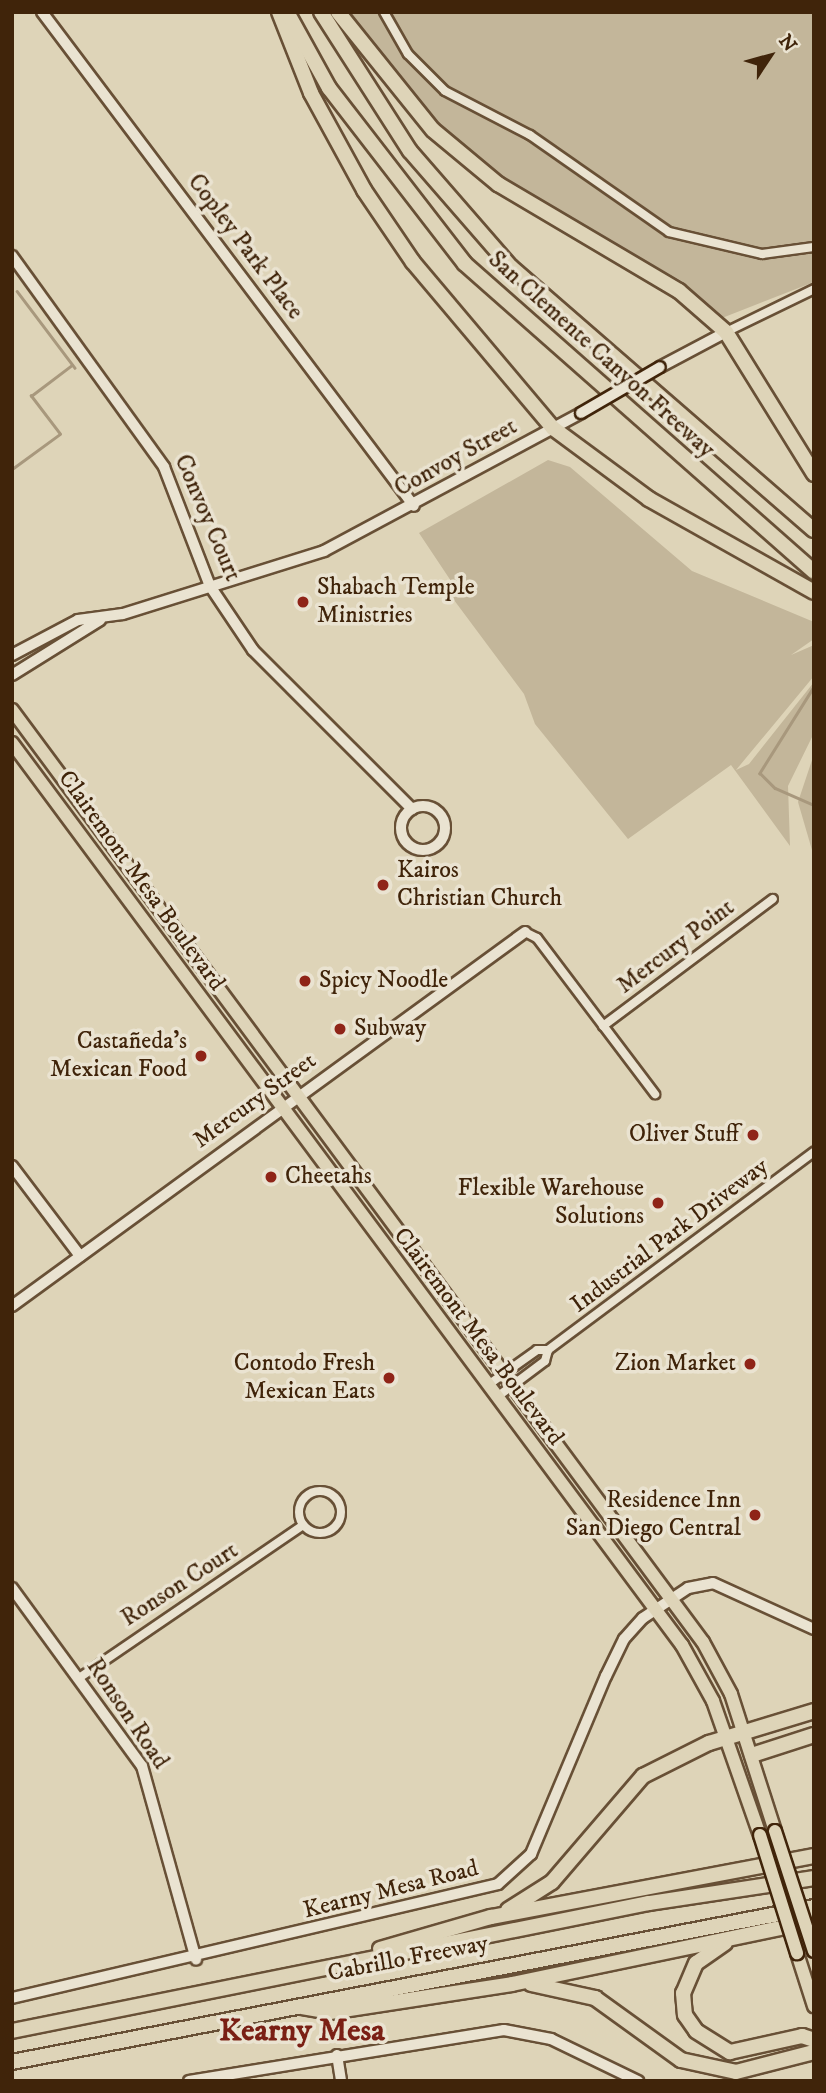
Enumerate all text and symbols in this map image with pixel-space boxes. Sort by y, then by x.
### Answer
north arrow [735,21,805,91]
text: N [773,30,801,56]
street label: Copley Park Place [181,169,309,325]
street label: San Clemente Canyon Freeway [482,246,720,464]
street label: Convoy Street [390,413,522,503]
street label: Convoy Court [167,450,247,586]
place label: Shabach Temple Ministries [317,574,475,630]
marker: Shabach Temple Ministries [295,594,311,610]
street label: Clairemont Mesa Boulevard [51,765,231,997]
place label: Kairos Christian Church [397,857,562,913]
marker: Kairos Christian Church [375,877,391,893]
street label: Mercury Point [612,894,740,1000]
place label: Spicy Noodle [319,967,448,995]
marker: Spicy Noodle [297,973,313,989]
place label: Subway [354,1015,426,1043]
marker: Subway [332,1021,348,1037]
place label: Castañeda's Mexican Food [50,1028,187,1084]
street label: Mercury Street [188,1047,322,1155]
marker: Castañeda's Mexican Food [193,1048,209,1064]
place label: Oliver Stuff [629,1121,739,1149]
marker: Oliver Stuff [745,1127,761,1143]
street label: Industrial Park Driveway [566,1152,774,1320]
place label: Cheetahs [285,1163,372,1191]
marker: Cheetahs [263,1169,279,1185]
place label: Flexible Warehouse Solutions [458,1175,644,1231]
marker: Flexible Warehouse Solutions [650,1195,666,1211]
street label: Clairemont Mesa Boulevard [387,1222,569,1452]
place label: Contodo Fresh Mexican Eats [234,1350,375,1406]
place label: Zion Market [615,1350,736,1378]
marker: Zion Market [742,1356,758,1372]
marker: Contodo Fresh Mexican Eats [381,1370,397,1386]
place label: Residence Inn San Diego Central [566,1487,741,1543]
marker: Residence Inn San Diego Central [747,1507,763,1523]
street label: Ronson Court [116,1537,244,1633]
street label: Ronson Road [80,1653,174,1775]
street label: Kearny Mesa Road [301,1854,481,1926]
street label: Cabrillo Freeway [325,1929,491,1989]
district label: Kearny Mesa [219,2012,385,2050]

